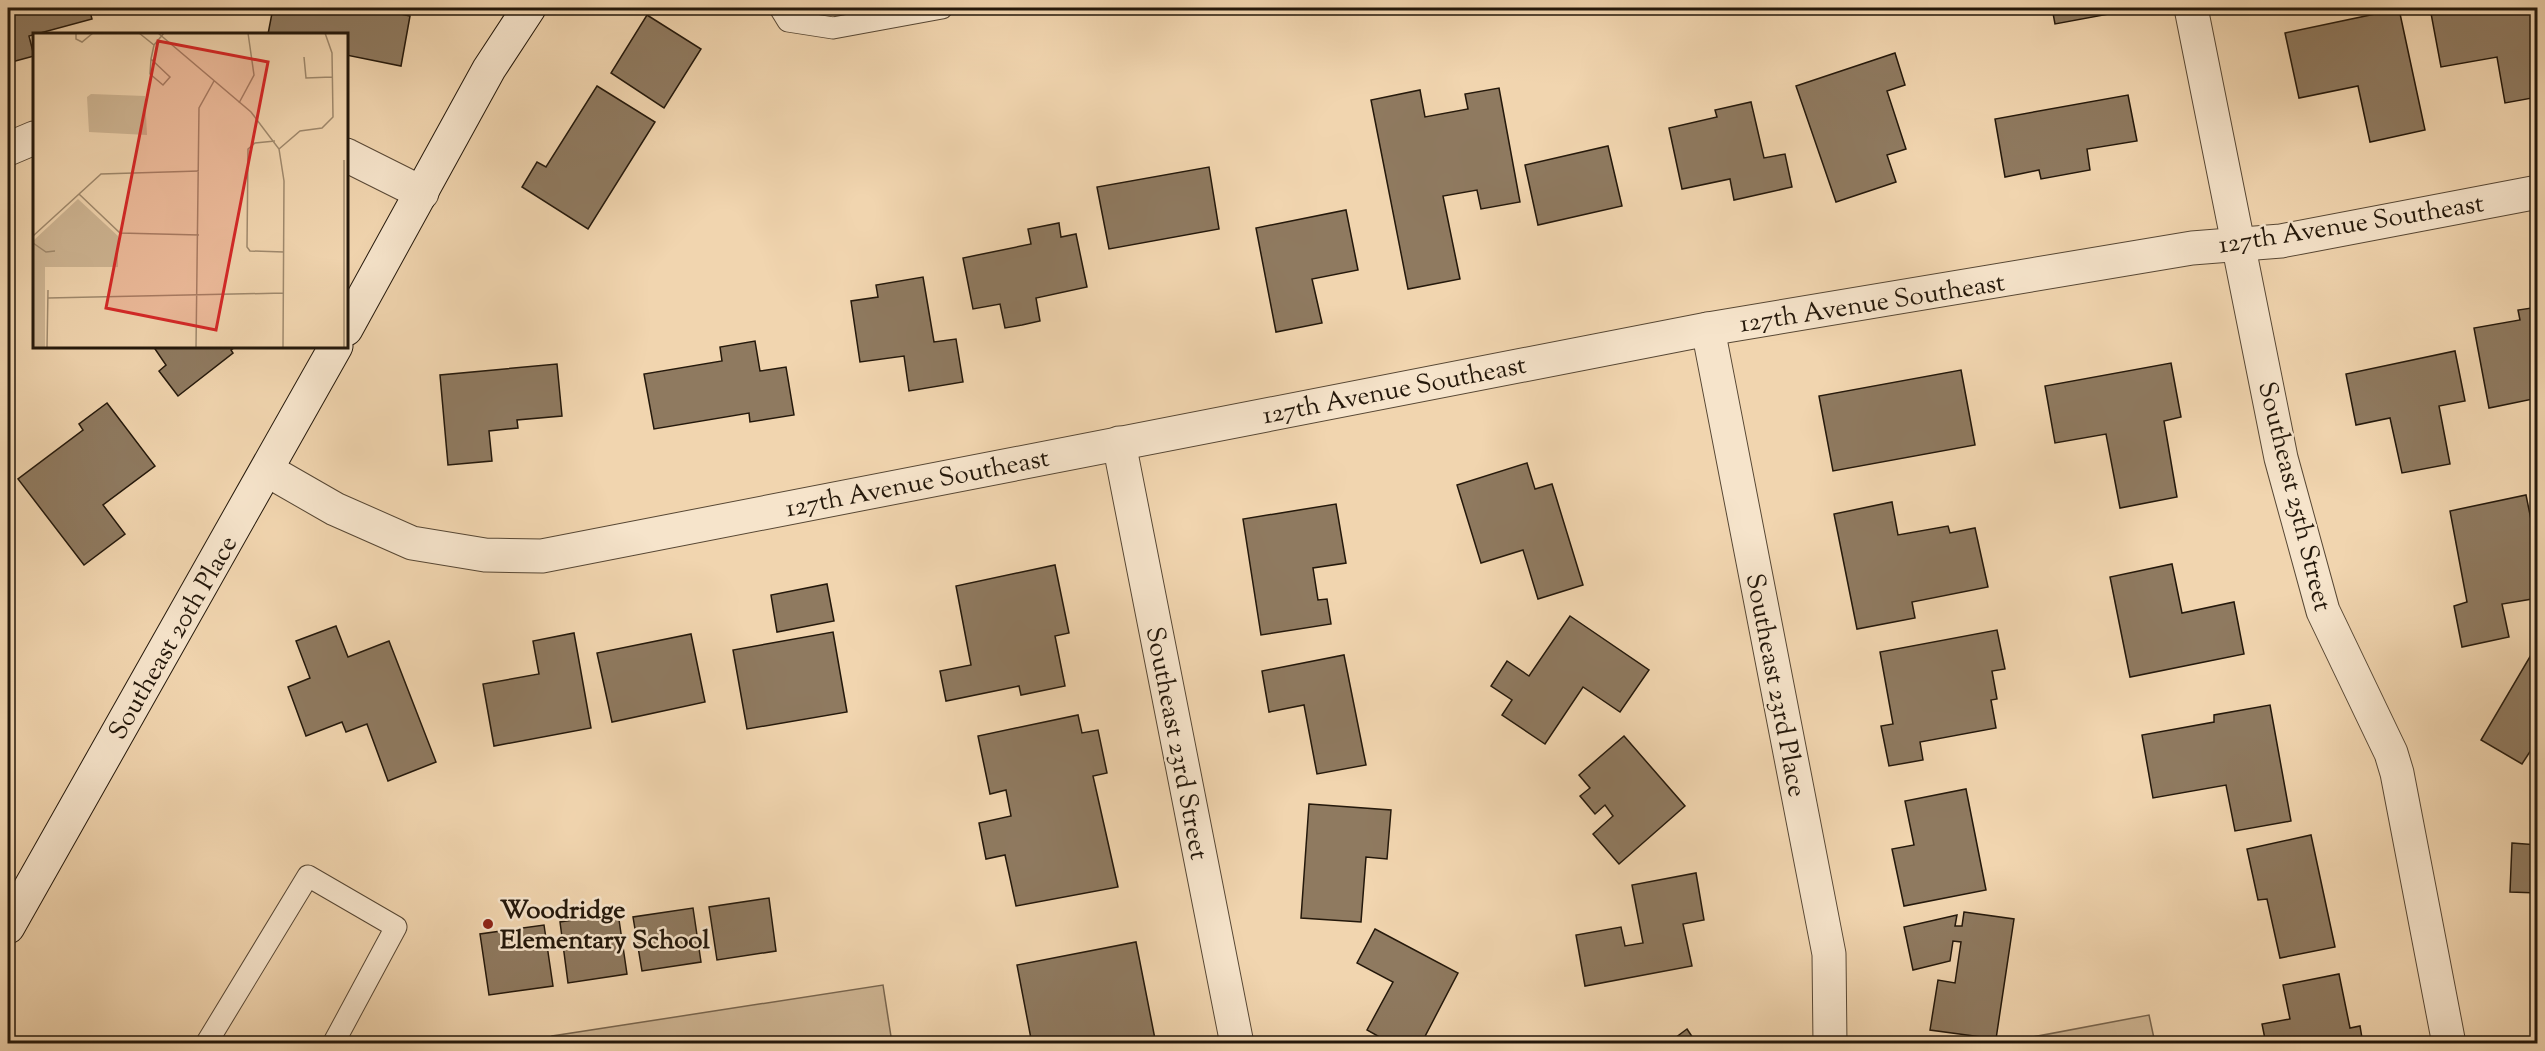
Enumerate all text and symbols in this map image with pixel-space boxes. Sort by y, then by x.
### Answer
inset map [33,33,348,348]
street label: 127th Avenue Southeast [2216,186,2487,265]
street label: 127th Avenue Southeast [1737,265,2008,344]
street label: 127th Avenue Southeast [1259,348,1530,435]
street label: Southeast 25th Street [2247,378,2340,615]
street label: 127th Avenue Southeast [782,441,1053,528]
street label: Southeast 20th Place [101,529,248,747]
street label: Southeast 23rd Place [1735,570,1814,801]
street label: Southeast 23rd Street [1135,624,1216,863]
place label: Woodridge Elementary School [500,893,710,960]
marker: Woodridge Elementary School [481,917,495,931]

